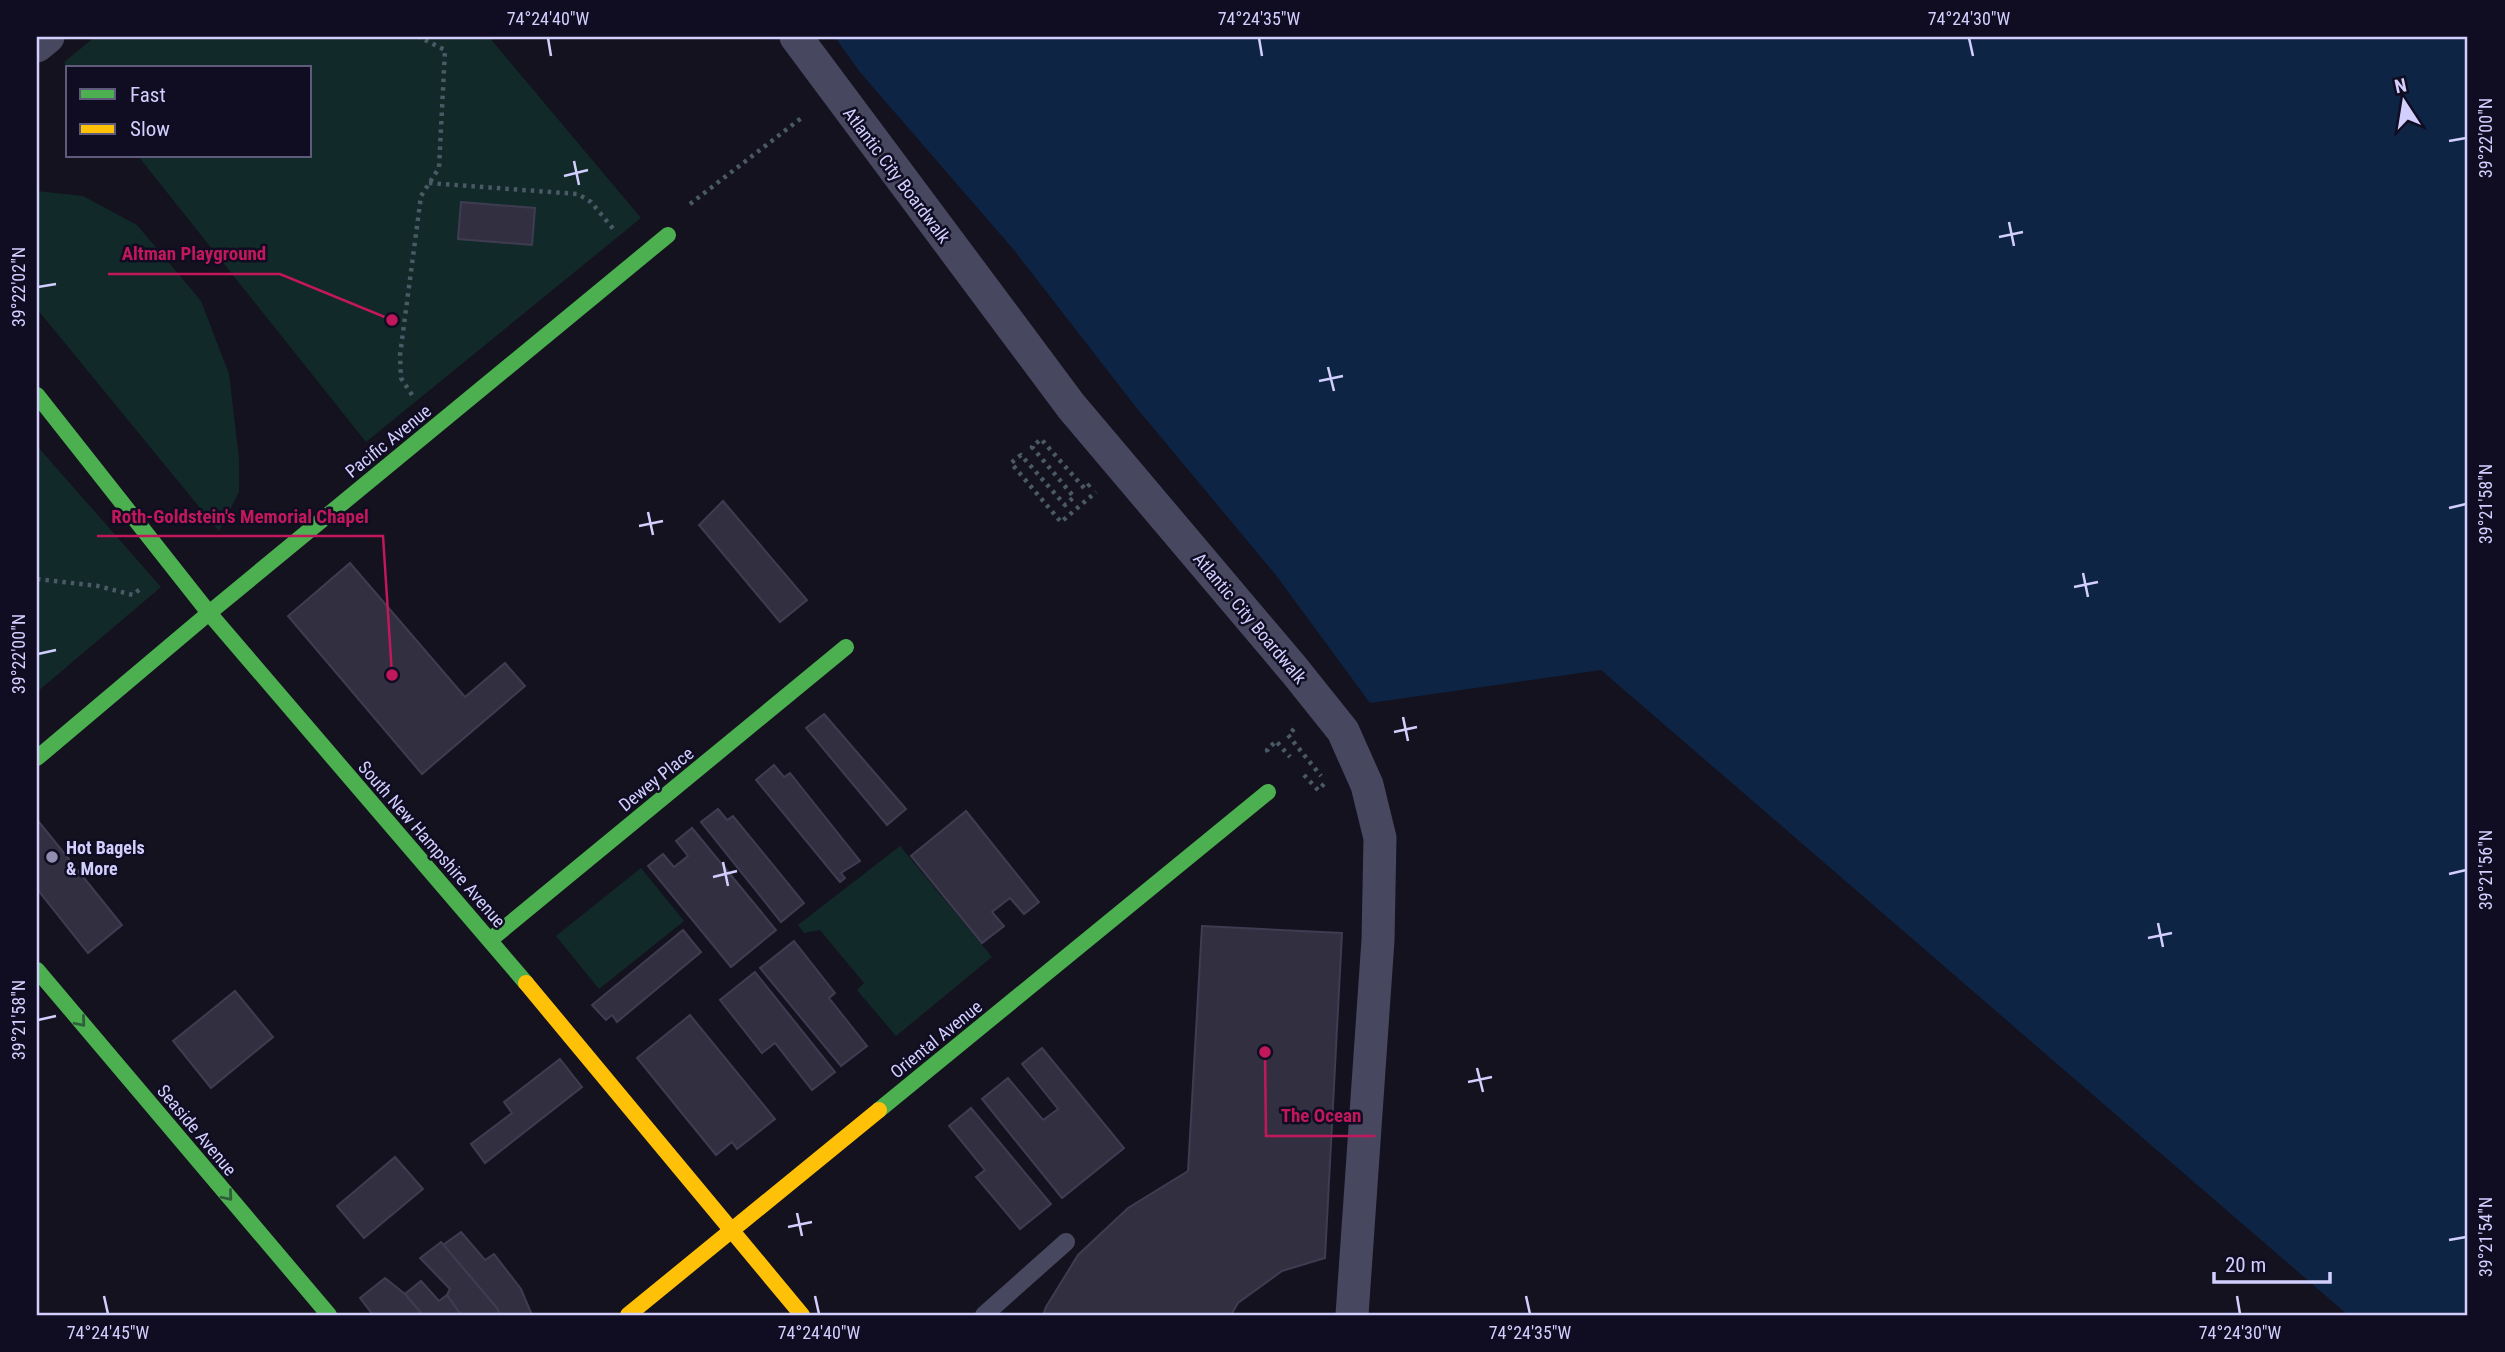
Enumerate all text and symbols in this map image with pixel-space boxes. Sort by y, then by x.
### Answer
text: 74°24'40"W [507,8,590,29]
text: 74°24'35"W [1218,8,1301,29]
text: 74°24'30"W [1928,8,2011,29]
legend [66,66,312,158]
north arrow [2368,66,2438,136]
text: N [2392,73,2409,98]
text: Fast [130,83,166,107]
text: 39°22'00"N [2475,98,2496,178]
street label: Atlantic City Boardwalk [839,103,955,247]
text: Slow [130,117,170,141]
callout: Altman Playground [108,234,280,274]
text: Altman Playground [122,242,266,265]
text: 39°22'02"N [8,247,29,327]
street label: Pacific Avenue [341,400,435,482]
text: 39°21'58"N [2475,464,2496,544]
callout: Roth-Goldstein's Memorial Chapel [97,496,383,536]
text: Roth-Goldstein's Memorial Chapel [111,505,369,528]
street label: Atlantic City Boardwalk [1189,548,1311,688]
text: 39°22'00"N [8,614,29,694]
street label: Dewey Place [614,743,698,815]
street label: South New Hampshire Avenue [354,757,510,931]
text: 39°21'56"N [2475,830,2496,910]
place label: Hot Bagels & More [66,837,145,879]
marker: Hot Bagels & More [44,849,60,865]
text: 39°21'58"N [8,980,29,1060]
street label: Oriental Avenue [886,996,986,1082]
one-way arrow [73,1014,85,1027]
street label: Seaside Avenue [153,1080,241,1180]
callout: The Ocean [1266,1096,1375,1136]
text: The Ocean [1281,1104,1361,1127]
one-way arrow [220,1187,232,1200]
text: 39°21'54"N [2475,1197,2496,1277]
scale bar [2214,1240,2330,1284]
text: 20 m [2225,1253,2266,1277]
text: 74°24'45"W [67,1322,150,1343]
text: 74°24'40"W [778,1322,861,1343]
text: 74°24'35"W [1489,1322,1572,1343]
text: 74°24'30"W [2199,1322,2282,1343]

